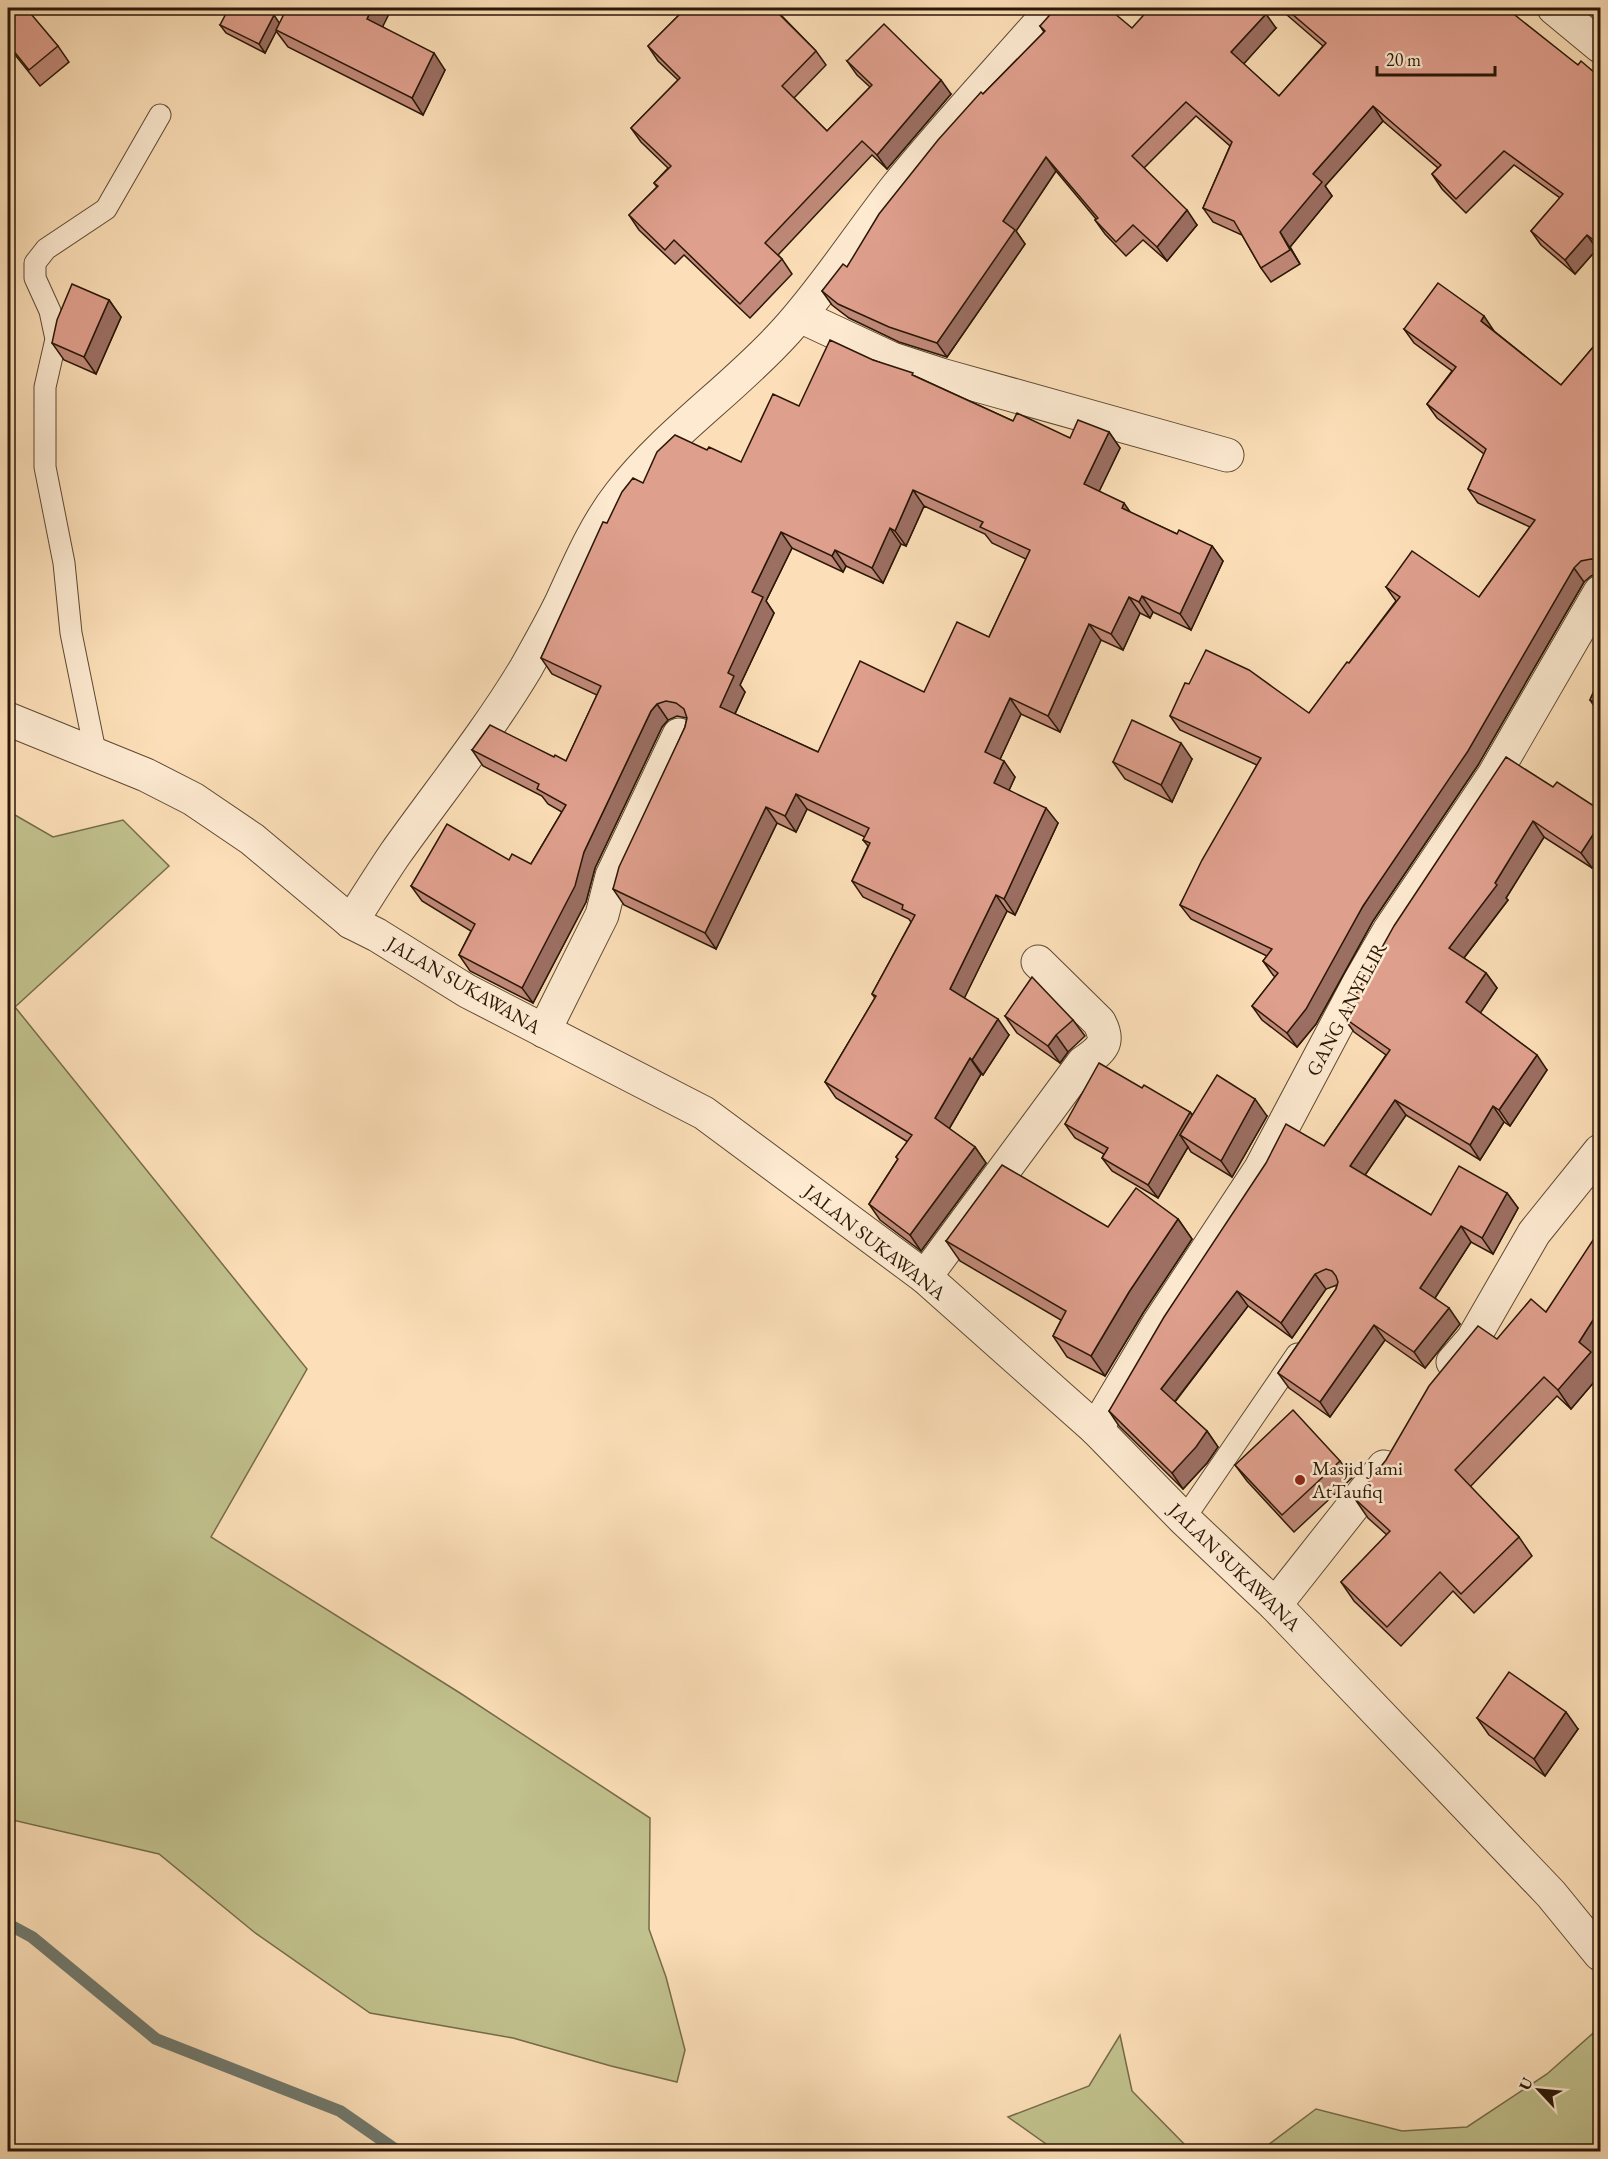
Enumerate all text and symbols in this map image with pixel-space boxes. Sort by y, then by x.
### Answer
scale bar [1377,39,1496,77]
text: 20 m [1386,48,1421,71]
street label: JALAN SUKAWANA [380,929,546,1040]
street label: GANG ANYELIR [1300,937,1393,1080]
street label: JALAN SUKAWANA [797,1177,952,1306]
place label: Masjid Jami AtTaufiq [1311,1455,1403,1504]
marker: Masjid Jami AtTaufiq [1293,1473,1307,1487]
street label: JALAN SUKAWANA [1162,1496,1307,1637]
north arrow [1509,2060,1569,2120]
text: U [1514,2074,1538,2094]

